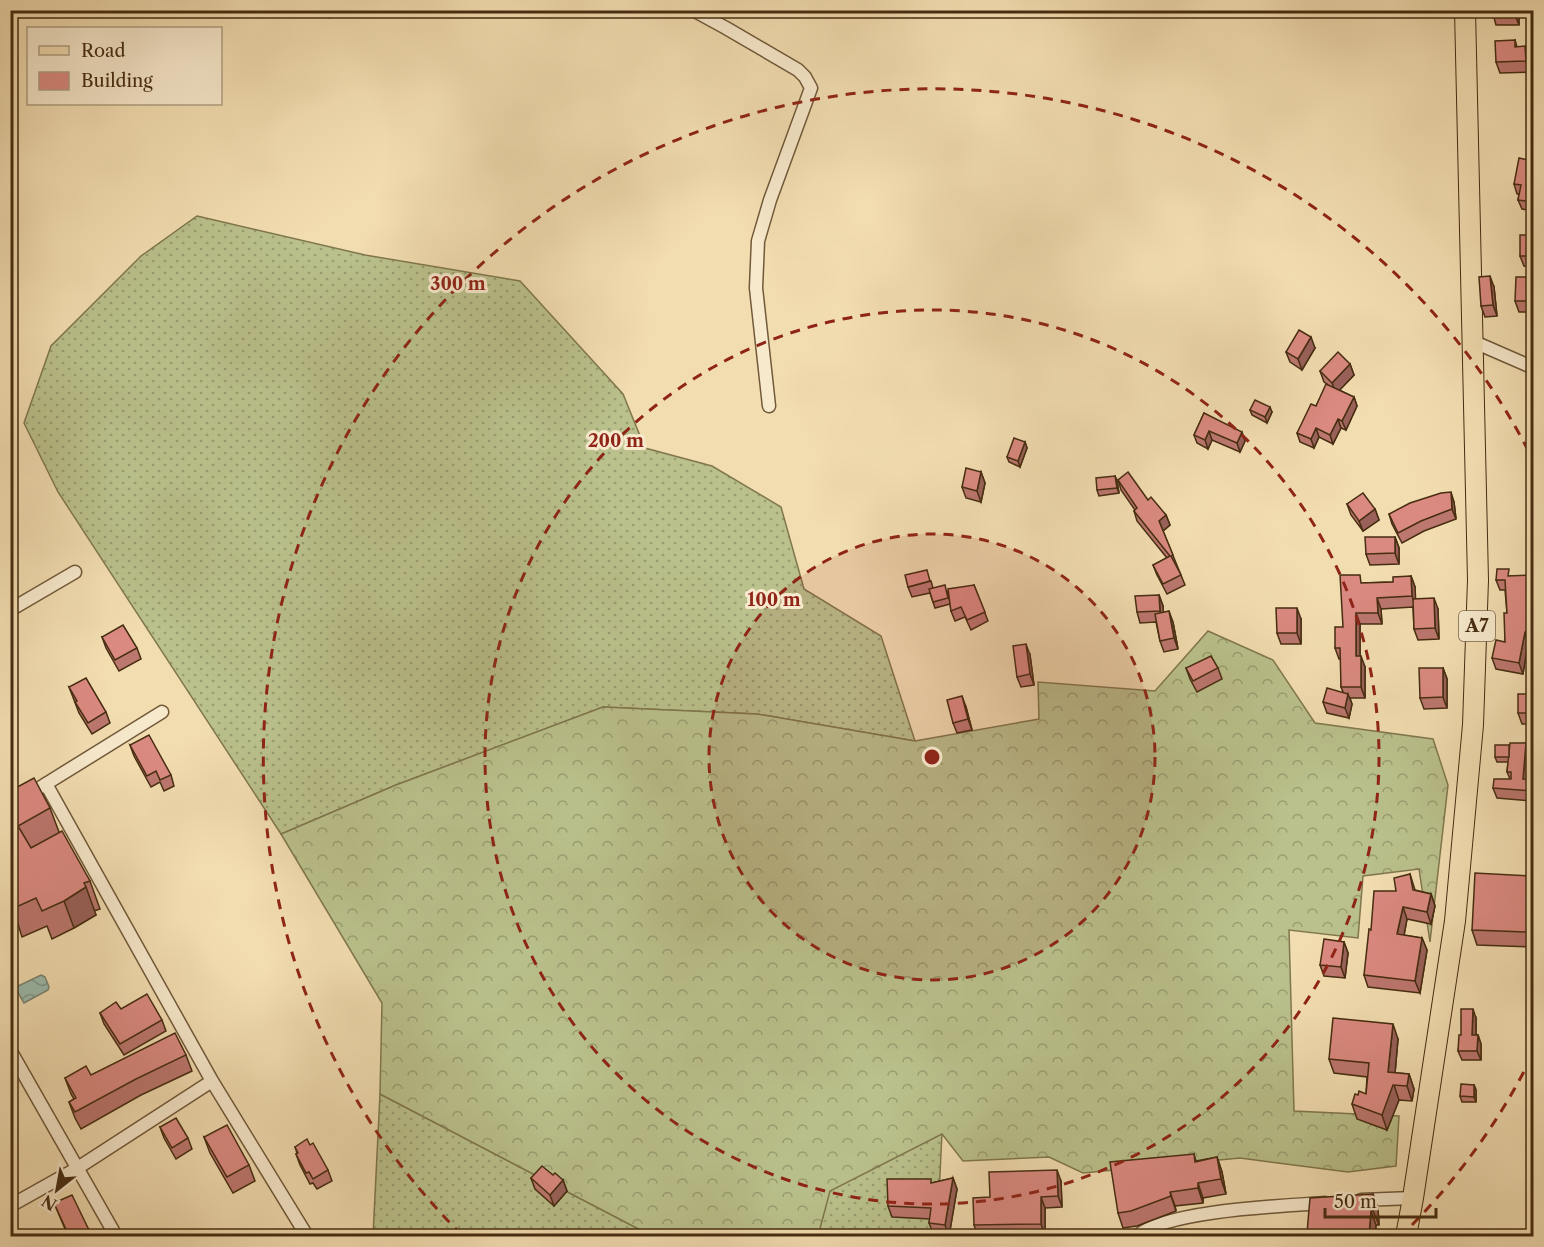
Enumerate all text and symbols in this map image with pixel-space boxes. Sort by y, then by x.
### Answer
legend [27,27,222,105]
text: Road [81,40,126,62]
text: Building [81,70,153,92]
text: 300 m [430,273,486,295]
text: 200 m [588,430,644,452]
text: 100 m [747,589,801,611]
road number: A7 [1459,611,1495,641]
centre of rings [922,747,942,767]
north arrow [27,1160,87,1220]
scale bar [1325,1181,1436,1219]
text: N [38,1191,60,1215]
text: 50 m [1334,1191,1377,1213]

